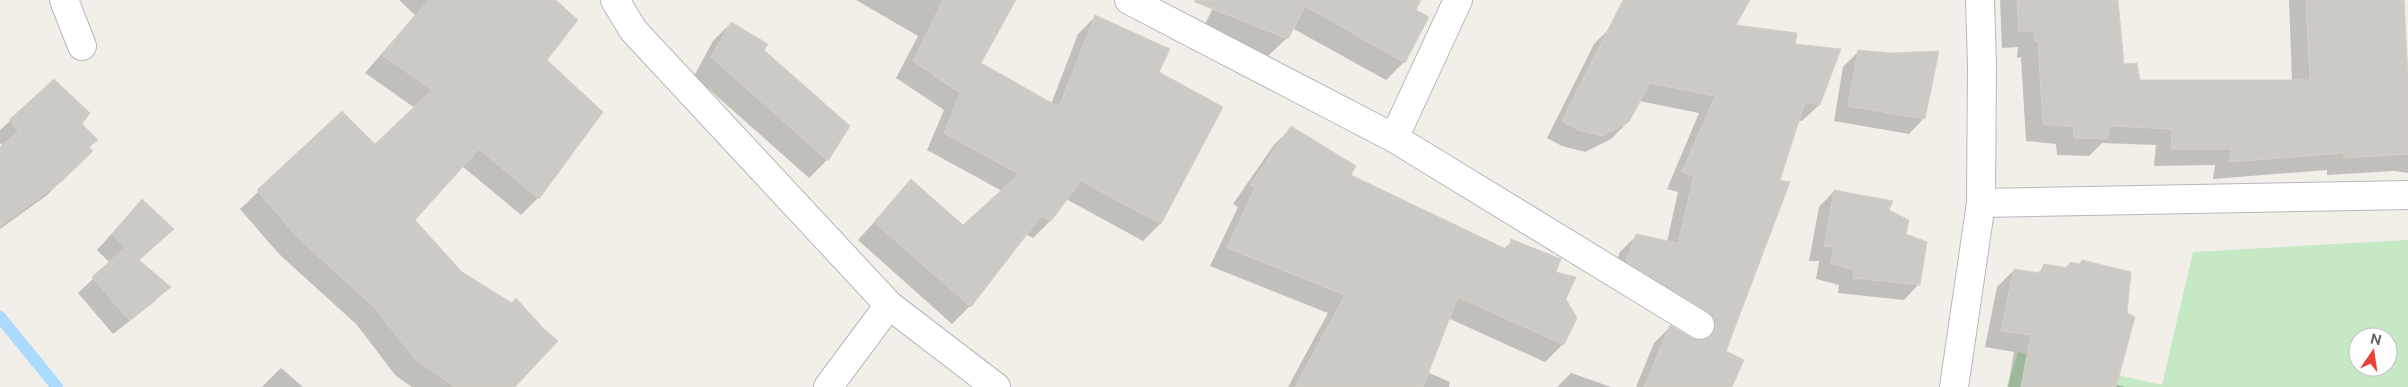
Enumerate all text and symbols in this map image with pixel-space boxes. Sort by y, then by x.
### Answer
north arrow [2348,327,2398,377]
text: N [2369,330,2383,348]

